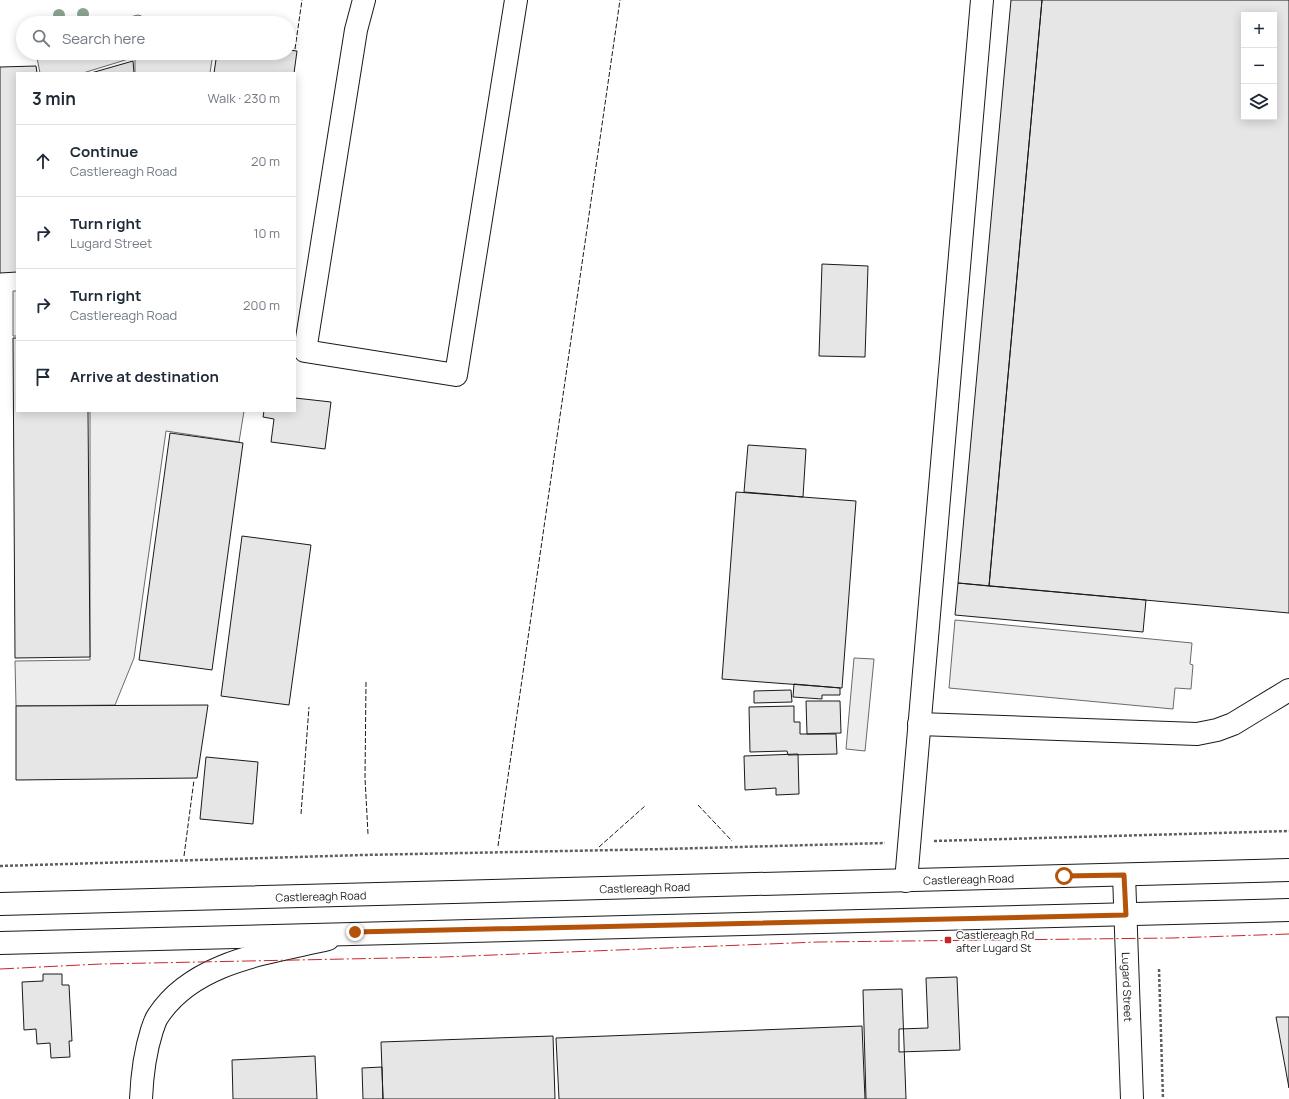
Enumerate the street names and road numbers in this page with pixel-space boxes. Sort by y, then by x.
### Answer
street label: Castlereagh Road [923,870,1014,887]
street label: Castlereagh Road [599,878,690,896]
street label: Castlereagh Road [275,887,367,904]
street label: Lugard Street [1119,952,1137,1022]

